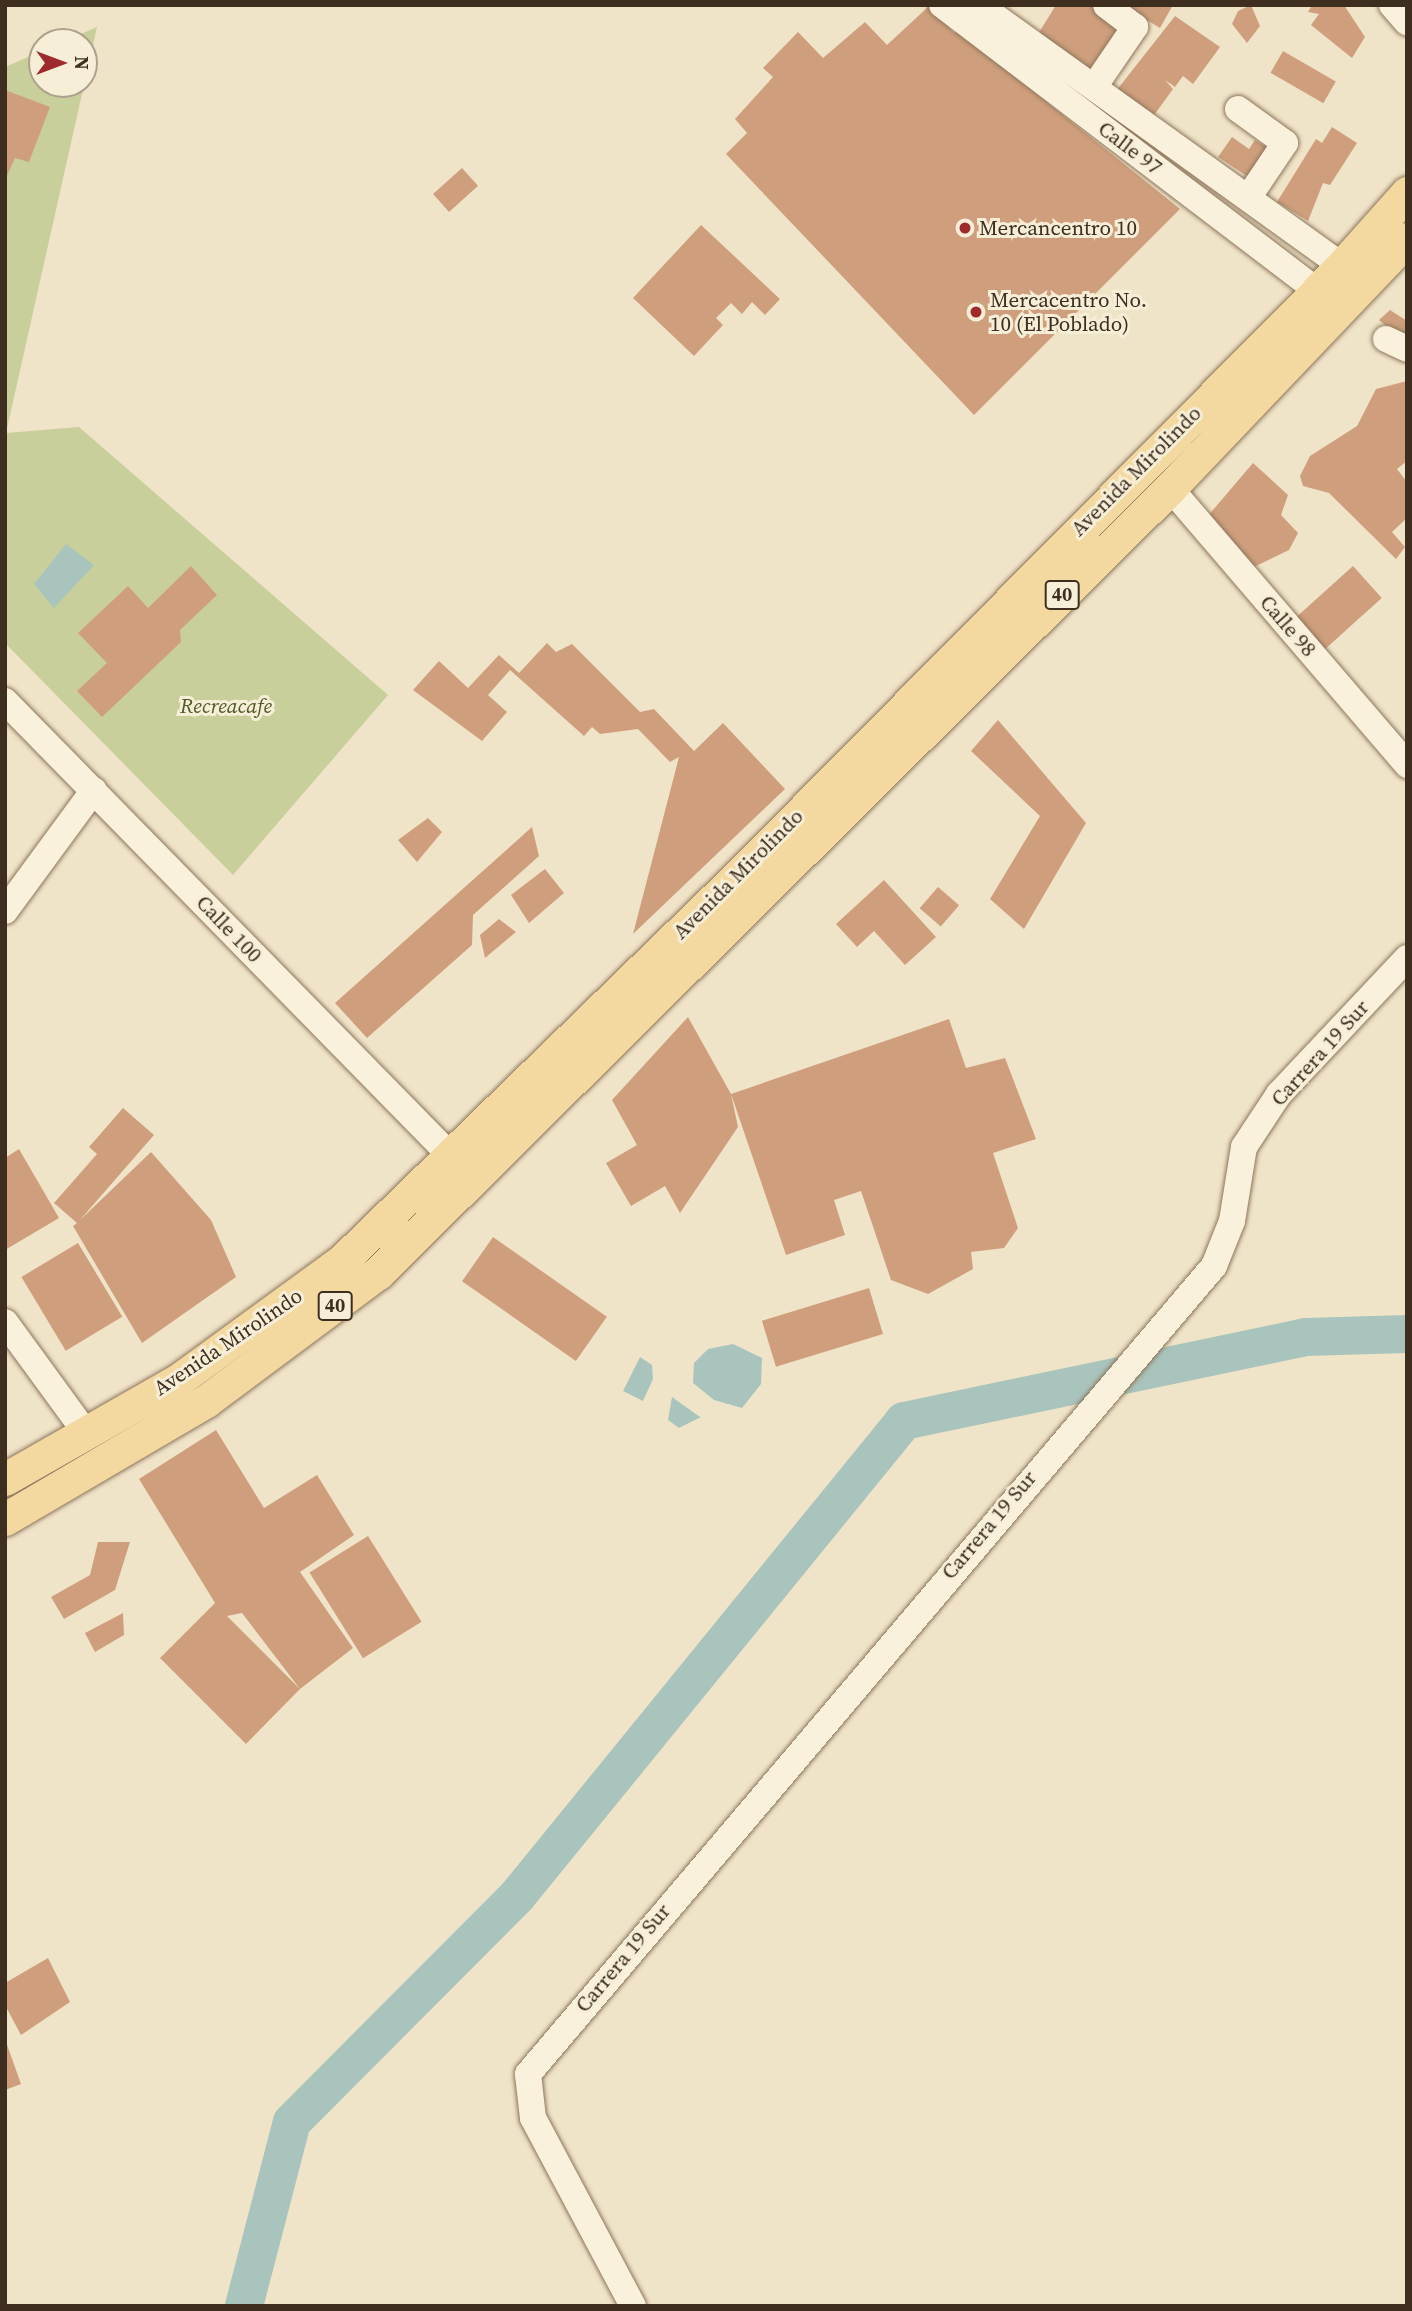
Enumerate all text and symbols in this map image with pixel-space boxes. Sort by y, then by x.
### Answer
north arrow [28,28,98,98]
text: N [69,56,95,70]
street label: Calle 97 [1093,116,1167,180]
place label: Mercancentro 10 [979,215,1137,241]
marker: Mercancentro 10 [957,220,973,236]
place label: Mercacentro No. 10 (El Poblado) [990,287,1147,337]
marker: Mercacentro No. 10 (El Poblado) [968,304,984,320]
street label: Avenida Mirolindo [1066,401,1206,541]
road number: 40 [1044,580,1080,610]
street label: Calle 98 [1255,590,1321,662]
park label: Recreacafe [180,693,272,719]
street label: Avenida Mirolindo [668,804,808,944]
street label: Calle 100 [191,890,267,968]
street label: Carrera 19 Sur [1266,995,1374,1111]
street label: Avenida Mirolindo [149,1283,307,1401]
road number: 40 [318,1290,352,1322]
street label: Carrera 19 Sur [936,1466,1042,1584]
street label: Carrera 19 Sur [570,1899,676,2017]

